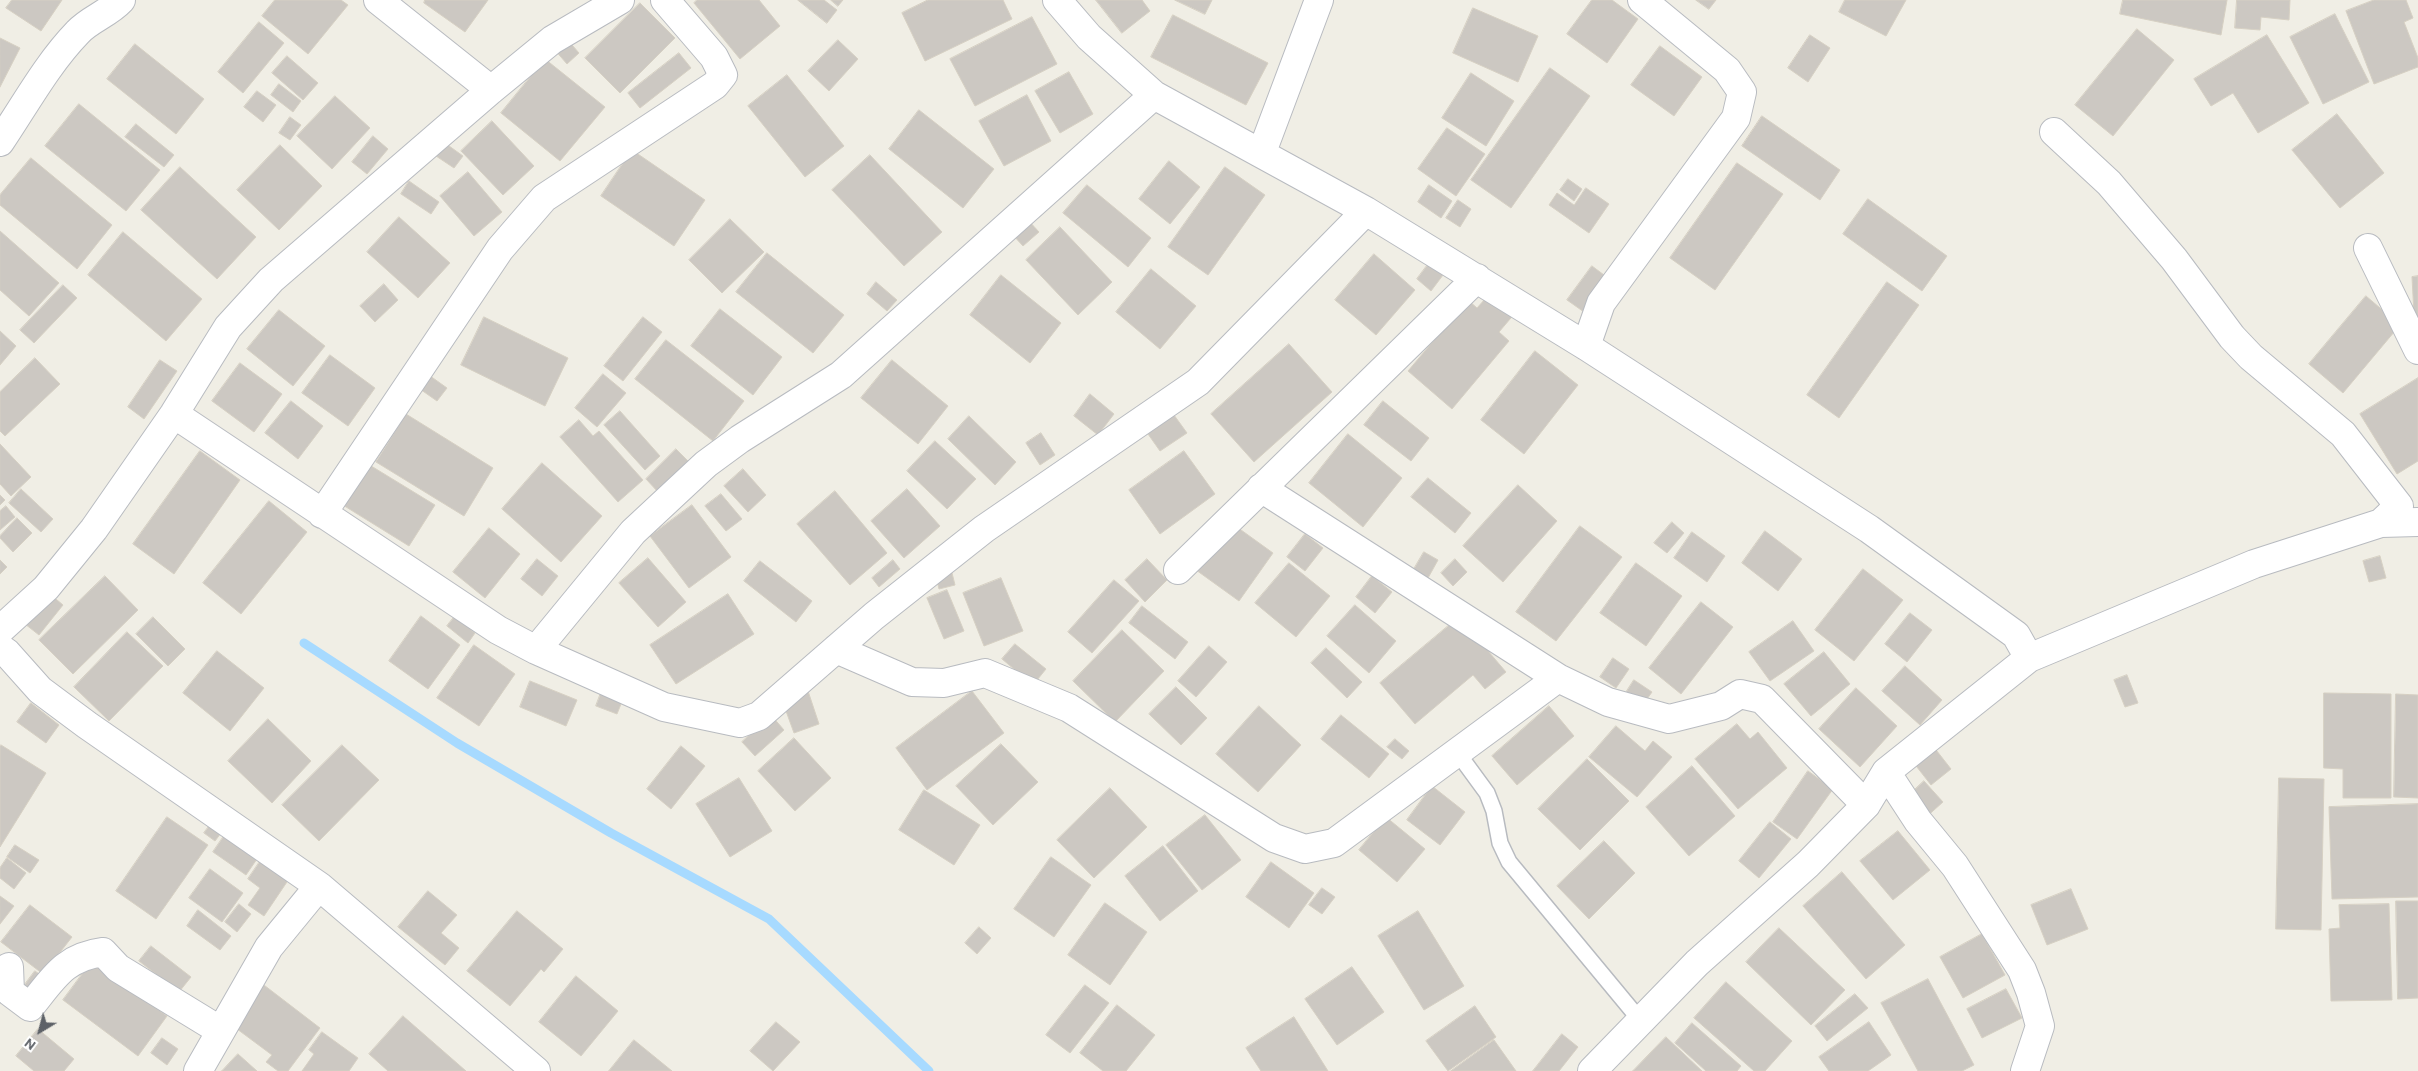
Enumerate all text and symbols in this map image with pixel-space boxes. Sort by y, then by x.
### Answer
north arrow [15,1006,65,1056]
text: N [22,1034,40,1053]

